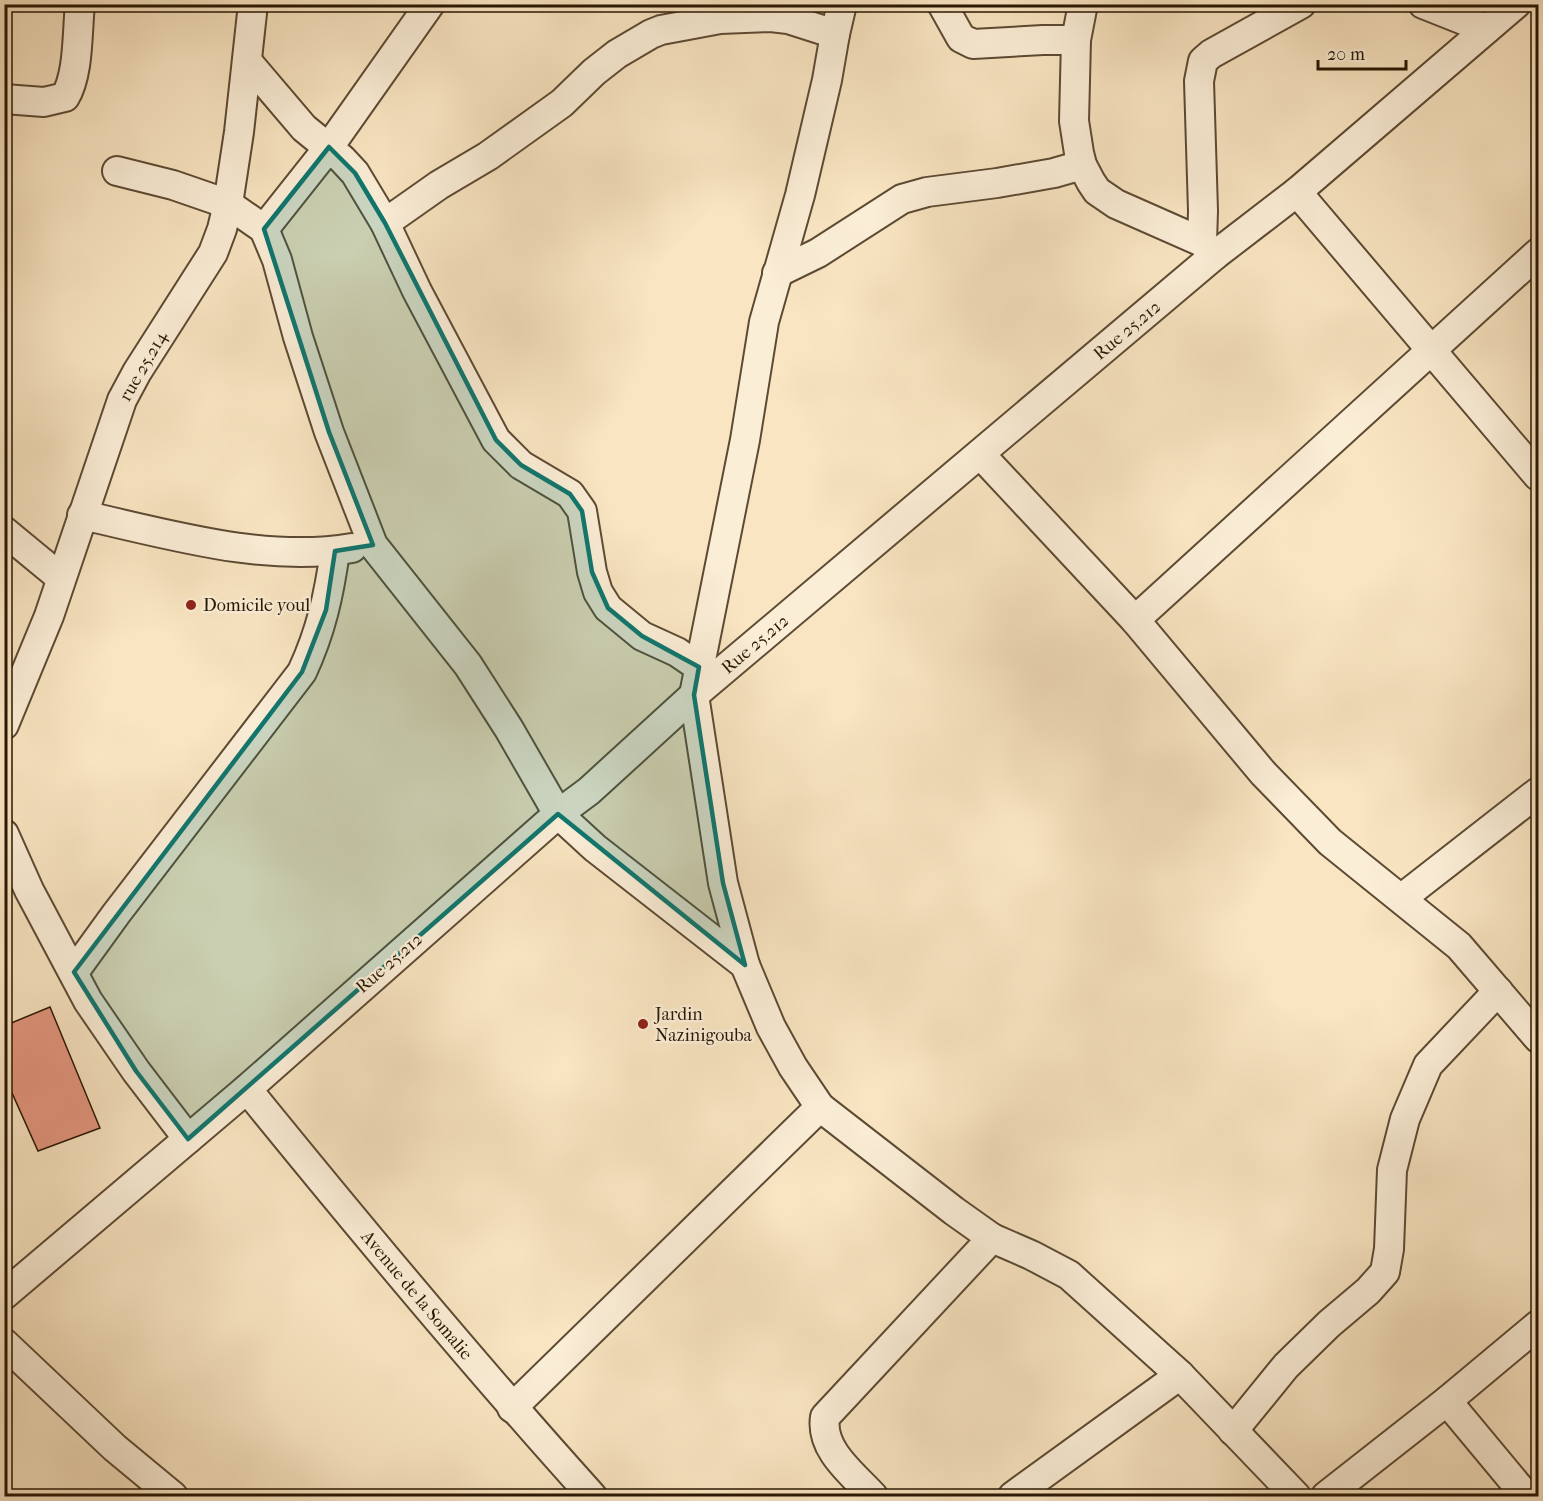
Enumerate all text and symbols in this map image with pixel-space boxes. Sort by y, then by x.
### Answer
scale bar [1318,33,1406,71]
text: 20 m [1327,44,1365,65]
street label: Rue 25.212 [1090,296,1165,364]
street label: rue 25.214 [115,327,172,405]
place label: Domicile youl [203,595,310,616]
marker: Domicile youl [184,598,198,612]
street label: Rue 25.212 [718,610,793,678]
street label: Rue 25.212 [352,929,427,998]
place label: Jardin Nazinigouba [653,1004,753,1046]
marker: Jardin Nazinigouba [636,1017,650,1031]
street label: Avenue de la Somalie [356,1226,477,1364]

